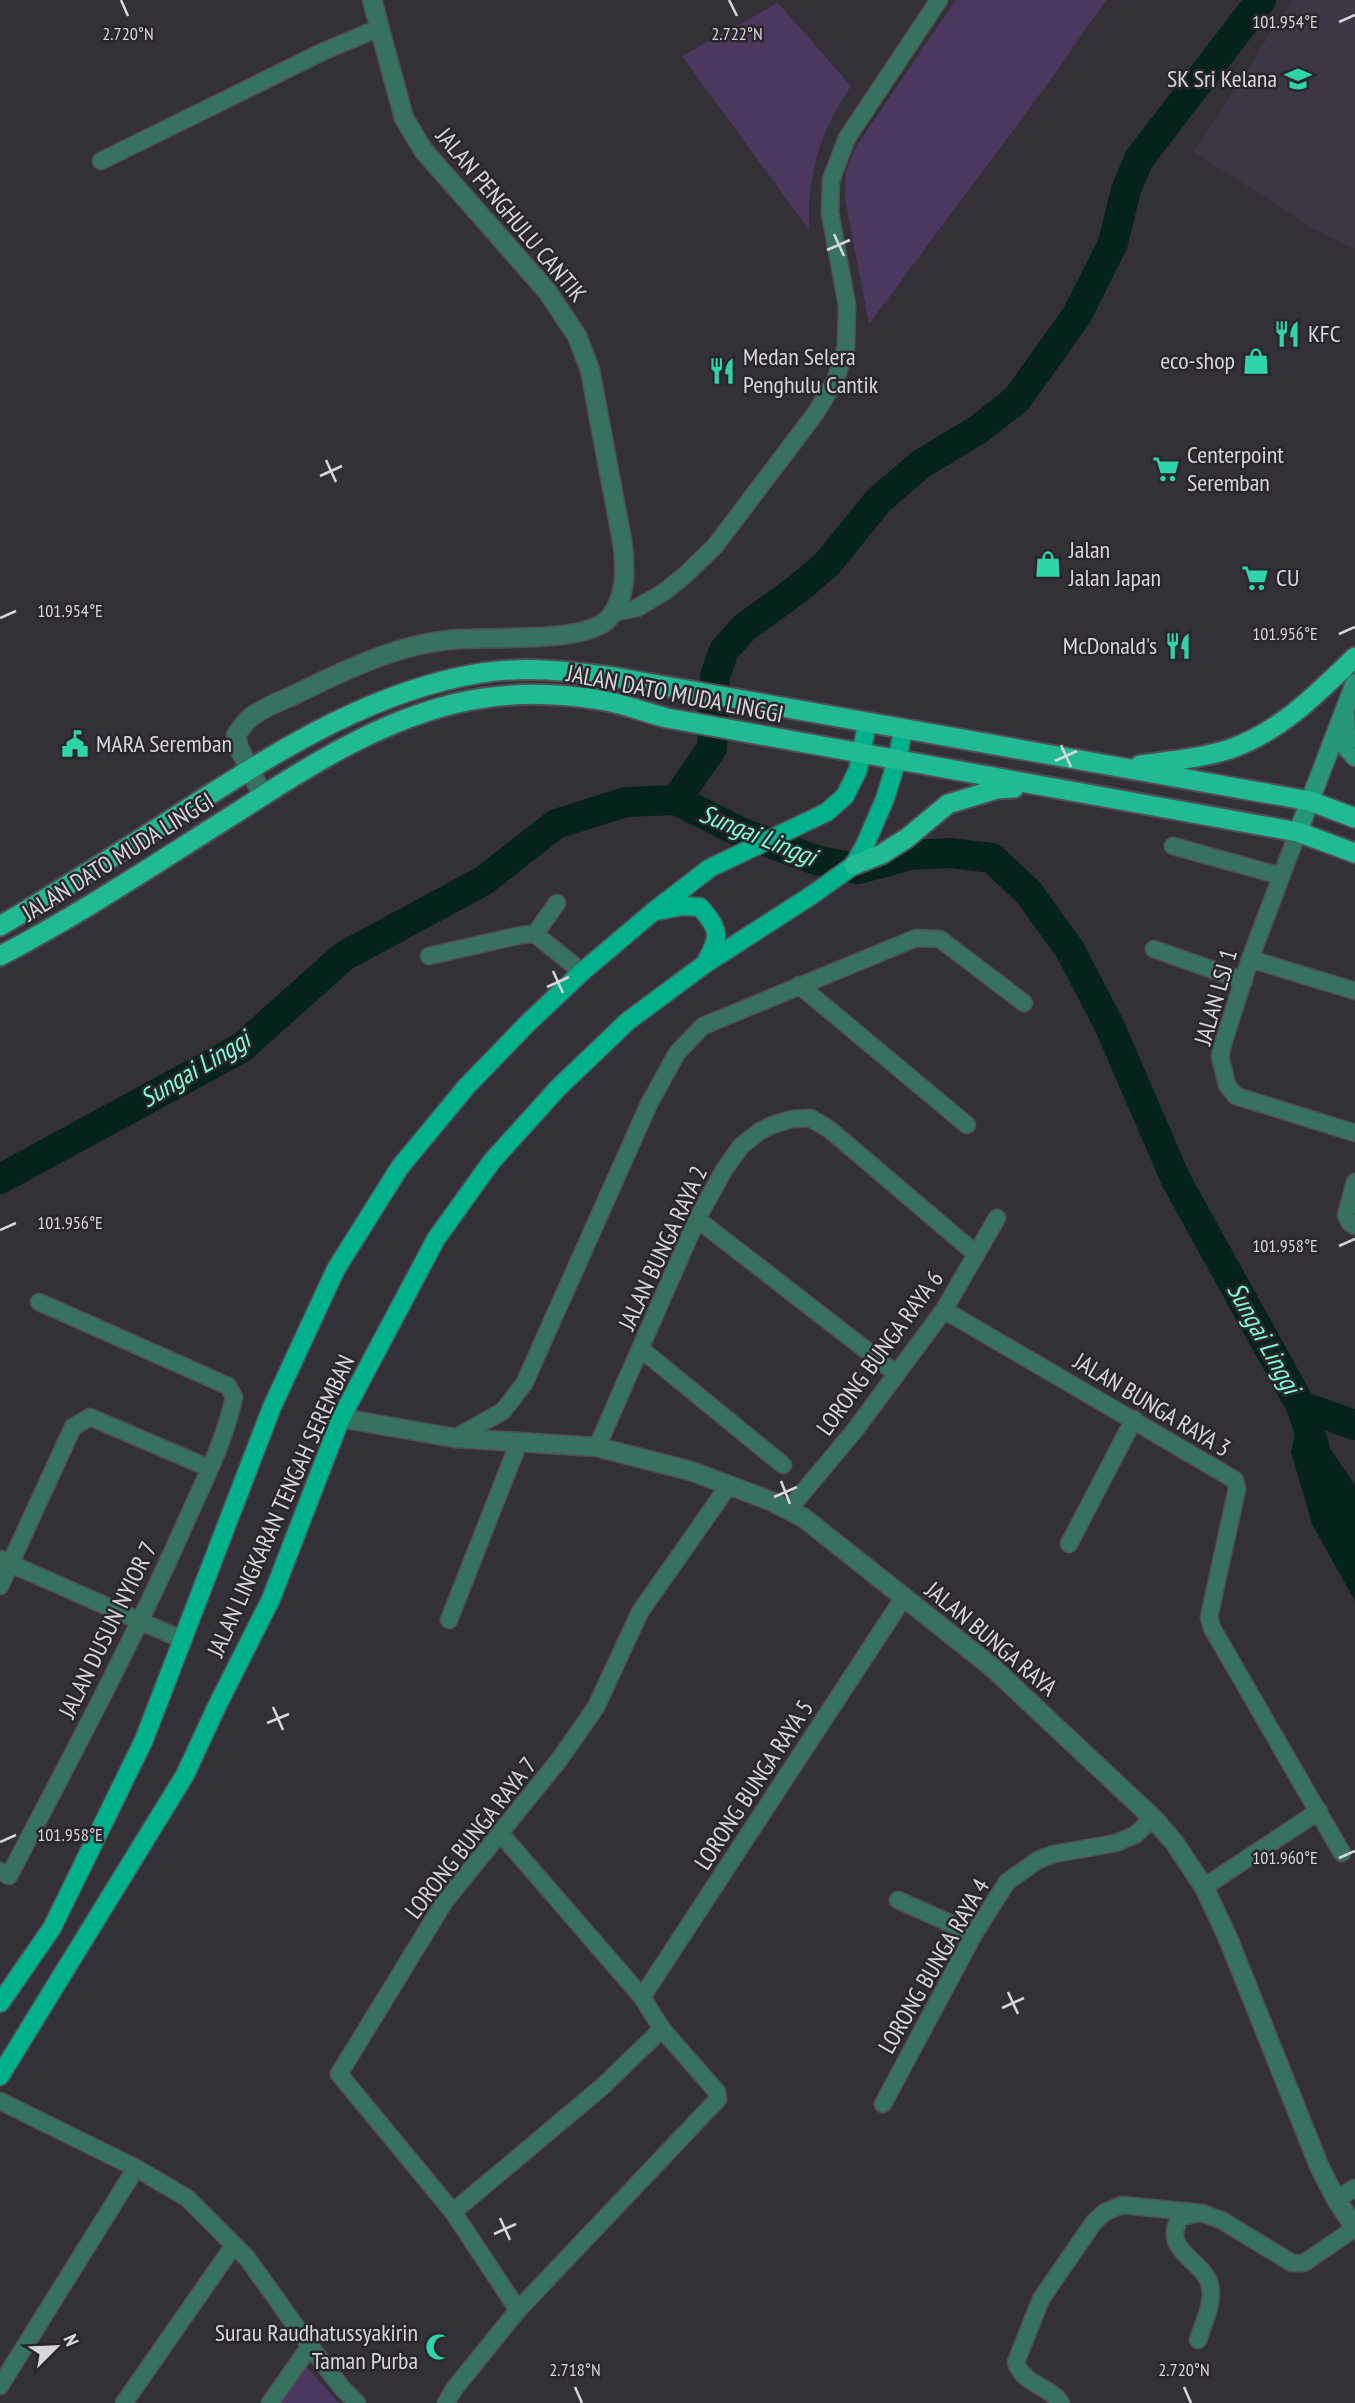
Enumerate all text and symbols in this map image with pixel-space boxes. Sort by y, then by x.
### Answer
text: 101.954°E [1252,10,1318,33]
text: 2.720°N [102,22,154,45]
text: 2.722°N [711,22,763,45]
place label: SK Sri Kelana [1167,63,1277,94]
school or university icon: SK Sri Kelana [1283,64,1313,94]
street label: JALAN PENGHULU CANTIK [429,120,593,308]
place label: KFC [1308,318,1341,349]
restaurant icon: KFC [1272,319,1302,349]
place label: Medan Selera Penghulu Cantik [743,341,879,400]
place label: eco-shop [1160,345,1235,376]
shop icon: eco-shop [1241,346,1271,376]
restaurant icon: Medan Selera Penghulu Cantik [707,356,737,386]
place label: Centerpoint Seremban [1187,439,1284,498]
supermarket icon: Centerpoint Seremban [1151,454,1181,484]
place label: Jalan Jalan Japan [1068,534,1161,593]
shop icon: Jalan Jalan Japan [1033,549,1063,579]
place label: CU [1276,562,1300,593]
supermarket icon: CU [1240,563,1270,593]
text: 101.954°E [37,599,103,622]
text: 101.956°E [1252,622,1318,645]
place label: McDonald's [1063,630,1157,661]
restaurant icon: McDonald's [1163,631,1193,661]
street label: JALAN DATO MUDA LINGGI [563,657,786,730]
place label: MARA Seremban [96,728,232,759]
public building icon: MARA Seremban [60,729,90,759]
street label: JALAN DATO MUDA LINGGI [15,785,219,929]
water label: Sungai Linggi [695,796,824,874]
street label: JALAN LSJ 1 [1187,945,1244,1049]
water label: Sungai Linggi [134,1021,259,1114]
street label: JALAN BUNGA RAYA 2 [611,1161,714,1336]
text: 101.956°E [37,1211,103,1234]
text: 101.958°E [1252,1234,1318,1257]
street label: LORONG BUNGA RAYA 6 [809,1264,950,1441]
water label: Sungai Linggi [1220,1276,1310,1402]
street label: JALAN BUNGA RAYA 3 [1067,1345,1236,1464]
street label: JALAN LINGKARAN TENGAH SEREMBAN [199,1350,361,1663]
street label: JALAN DUSUN NYIOR 7 [51,1536,164,1724]
street label: JALAN BUNGA RAYA [918,1574,1064,1703]
street label: LORONG BUNGA RAYA 5 [687,1694,820,1876]
street label: LORONG BUNGA RAYA 7 [398,1751,543,1925]
text: 101.958°E [37,1823,103,1846]
text: 101.960°E [1252,1846,1318,1869]
street label: LORONG BUNGA RAYA 4 [871,1873,996,2059]
north arrow [21,2312,91,2382]
place label: Surau Raudhatussyakirin Taman Purba [215,2317,418,2376]
text: N [58,2331,85,2350]
mosque icon: Surau Raudhatussyakirin Taman Purba [424,2332,454,2362]
text: 2.718°N [549,2358,601,2381]
text: 2.720°N [1158,2358,1210,2381]

